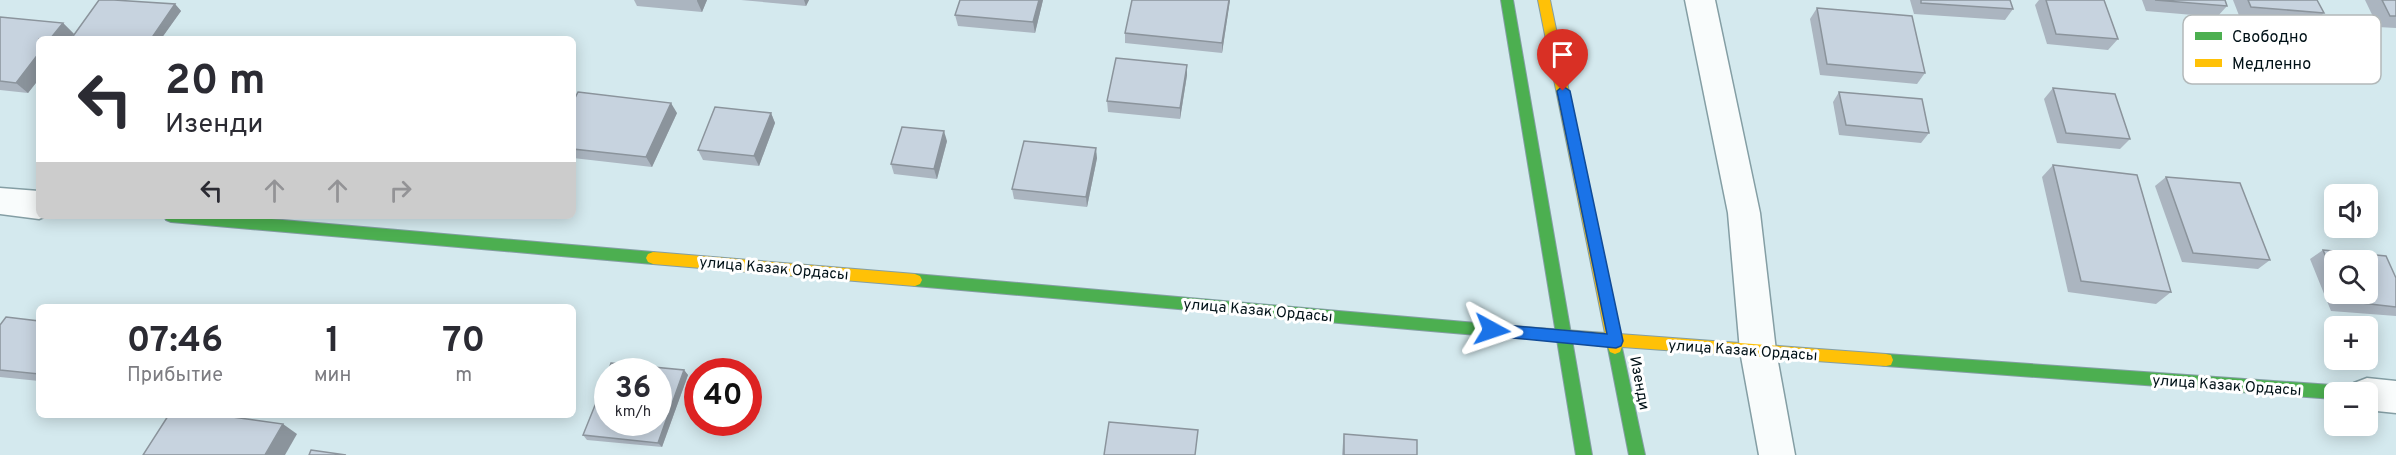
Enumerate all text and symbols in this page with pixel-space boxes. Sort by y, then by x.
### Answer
legend [2183,15,2381,84]
text: Свободно [2232,28,2308,48]
pin [1537,29,1588,91]
icon: arrive [1546,38,1579,71]
text: Медленно [2232,55,2311,75]
text: 20 m [165,56,266,109]
icon: left [66,60,144,138]
text: Изенди [165,108,263,142]
icon: left [195,174,228,207]
icon: ahead [258,174,291,207]
icon: ahead [321,174,354,207]
icon: right [384,174,417,207]
map controls [2324,184,2378,436]
button: sound [2324,184,2378,238]
button: search [2324,250,2378,304]
street label: улица Казак Ордасы [699,254,849,285]
street label: улица Казак Ордасы [1183,296,1333,327]
position arrow [1460,298,1524,362]
button: + [2324,316,2378,370]
text: 07:46 [127,319,223,365]
text: 1 [325,319,340,365]
text: 70 [442,319,485,365]
street label: улица Казак Ордасы [1668,337,1818,366]
street label: Изенди [1624,355,1653,412]
speed limit sign: 40 [684,358,762,436]
text: Прибытие [127,363,223,389]
text: мин [314,363,351,389]
text: m [455,363,472,389]
text: 36 [615,371,651,408]
street label: улица Казак Ордасы [2152,372,2302,401]
button: − [2324,382,2378,436]
text: km/h [615,403,651,422]

